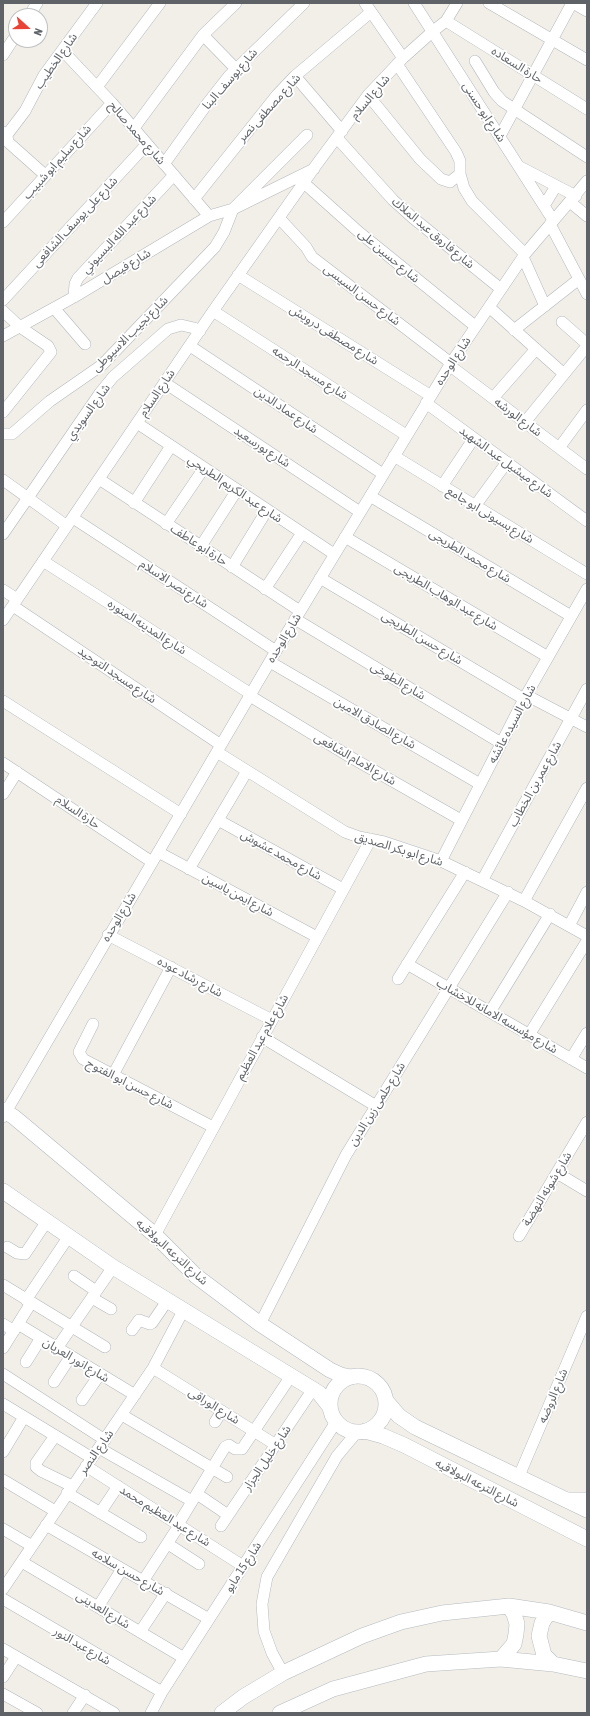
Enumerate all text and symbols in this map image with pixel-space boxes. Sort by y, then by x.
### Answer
north arrow [8,8,48,48]
text: N [32,27,45,37]
street label: شارع الخطيب [32,30,80,92]
street label: حارة السعاده [489,44,545,86]
street label: شارع يوسف البنا [200,46,260,112]
street label: شارع مصطفى نصر [235,71,303,145]
street label: شارع السلام [347,72,393,122]
street label: شارع ابو حسنى [459,79,509,145]
street label: شارع محمد صالح [106,98,168,168]
street label: شارع سليم ابو شبيب [20,122,94,202]
street label: شارع على يوسف الشافعى [29,174,121,270]
street label: شارع عبد الله البسيوني [79,192,159,276]
street label: شارع فاروق عبد الملاك [389,194,477,272]
street label: شارع حسين على [355,226,423,286]
street label: شارع فيصل [99,246,153,286]
street label: شارع حسن السيسى [321,261,403,329]
street label: شارع نجيب الاسيوطى [89,293,171,375]
street label: شارع مصطفى درويش [287,302,381,368]
street label: شارع الوحده [432,334,474,388]
street label: شارع مسجد الرحمه [269,343,351,403]
street label: شارع السلام [136,367,178,419]
street label: شارع السويدي [63,381,113,443]
street label: شارع عماد الدين [251,383,321,437]
street label: شارع الورشه [491,394,545,440]
street label: شارع بورسعيد [231,423,293,471]
street label: شارع ميشيل عبد الشهيد [456,423,556,501]
street label: شارع عبد الكريم الطريجي [185,452,285,526]
street label: شارع بسيونى ابو جامع [444,483,536,547]
street label: حارة ابو عاطف [168,521,230,569]
street label: شارع محمد الطريجى [426,526,514,586]
street label: شارع نصر الاسلام [137,557,211,611]
street label: شارع عبد الوهاب الطريجى [392,561,500,633]
street label: شارع المدينه المنوره [105,596,189,658]
street label: شارع حسن الطريجى [379,608,465,668]
street label: شارع الوحده [264,611,304,665]
street label: شارع مسجد التوحيد [75,644,159,706]
street label: شارع الطوخى [368,659,428,703]
street label: شارع السيده عائشه [485,682,539,766]
street label: شارع الصادق الامين [332,694,418,752]
street label: شارع الامام الشافعى [311,730,399,788]
street label: شارع عمر بن الخطاب [506,739,564,829]
street label: حارة السلام [53,792,103,832]
street label: شارع محمد عشوش [238,827,324,883]
street label: شارع ابو بكر الصديق [353,829,445,869]
street label: شارع ايمن ياسين [200,870,276,920]
street label: شارع الوحده [99,890,139,944]
street label: شارع رشاد عوده [155,954,225,1000]
street label: شارع مؤسسه الامانه للاخشاب [434,975,560,1057]
street label: شارع علام عبد العظيم [232,992,292,1082]
street label: شارع حسن ابو الفتوح [84,1056,176,1112]
street label: شارع حلمى زين الدين [345,1060,409,1148]
street label: شارع شونه النهضة [519,1149,575,1229]
street label: شارع الترعه البولاقيه [133,1216,211,1288]
street label: شارع انور العريان [40,1335,112,1385]
street label: شارع الروضه [535,1367,571,1425]
street label: شارع الوراقى [186,1385,242,1427]
street label: شارع خليل الجزار [240,1423,294,1493]
street label: شارع النصر [75,1427,117,1477]
street label: شارع الترعه البولاقيه [433,1456,521,1510]
street label: شارع عبد العظيم محمد [117,1482,213,1550]
street label: شارع 15 مايو [221,1539,265,1595]
street label: شارع حسن سلامه [89,1545,167,1599]
street label: شارع العدينى [73,1588,133,1632]
street label: شارع عبد النور [51,1624,113,1668]

